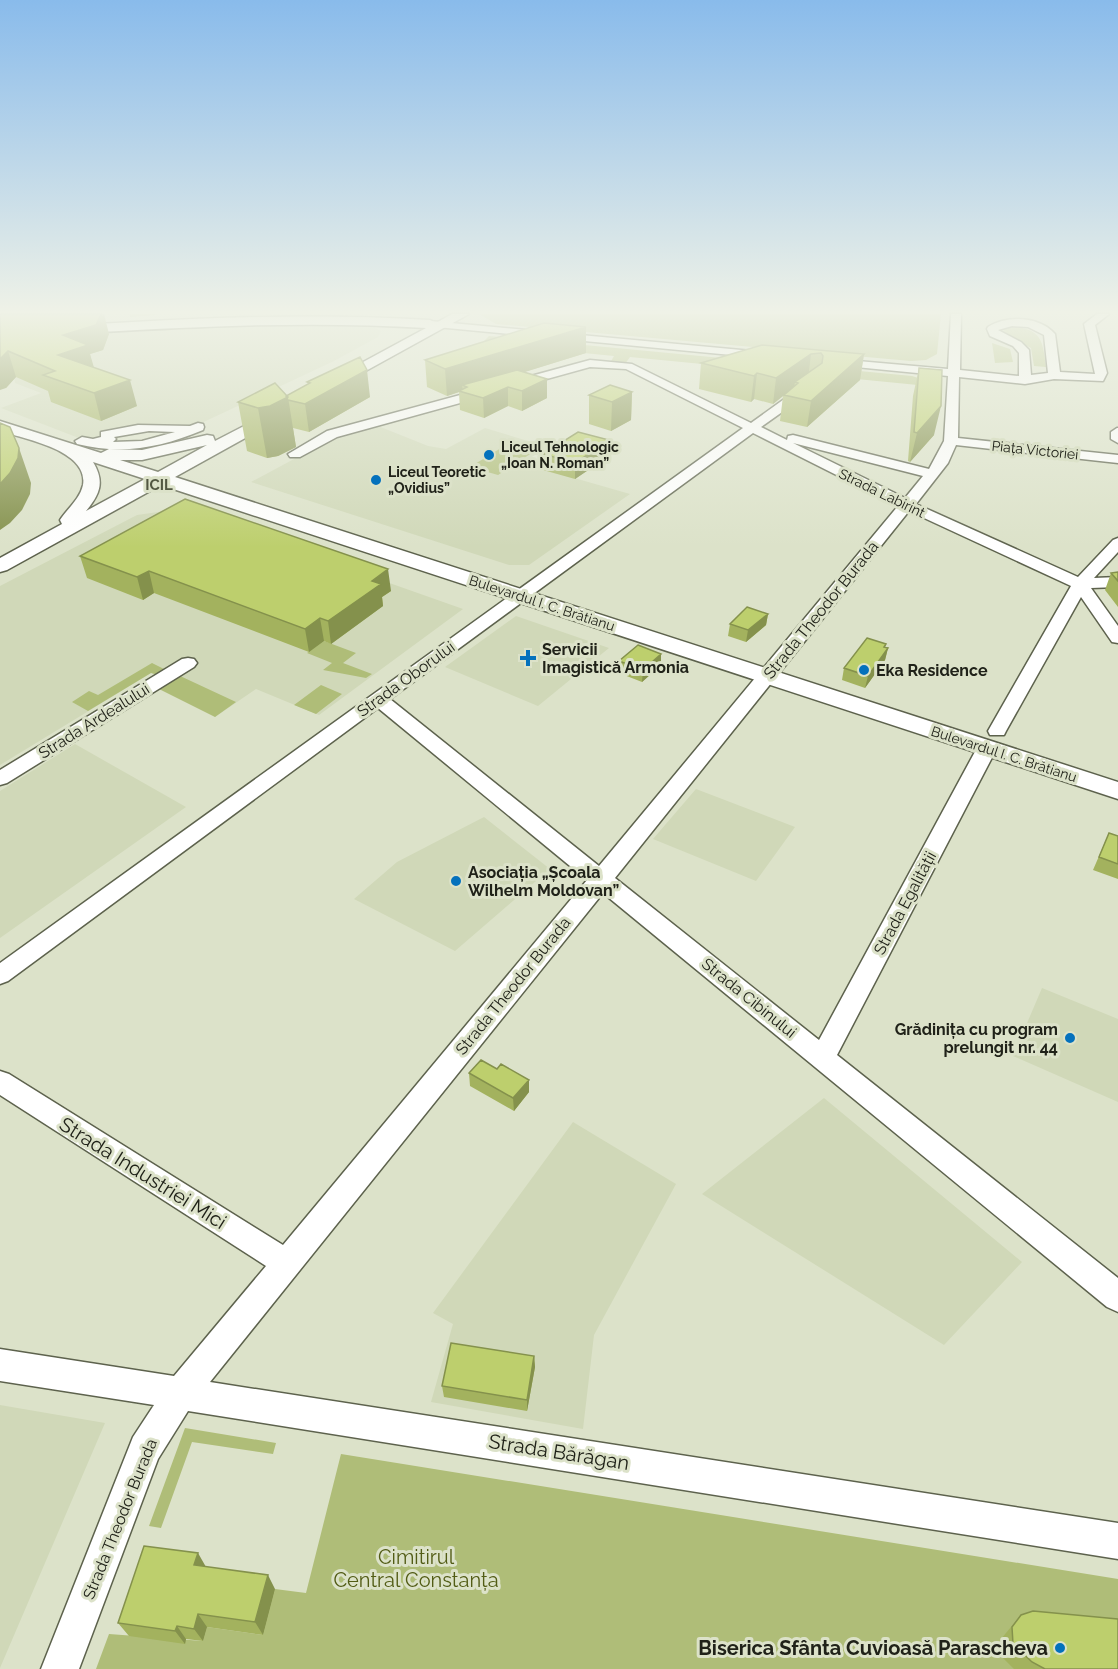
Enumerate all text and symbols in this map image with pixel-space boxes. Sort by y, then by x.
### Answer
street label: Piața Victoriei [991,437,1079,463]
place label: Liceul Tehnologic „Ioan N. Roman” [501,439,619,471]
marker: Liceul Tehnologic „Ioan N. Roman” [482,448,496,462]
place label: Liceul Teoretic „Ovidius” [388,464,486,496]
street label: Strada Labirint [836,465,928,521]
marker: Liceul Teoretic „Ovidius” [369,473,383,487]
district label: ICIL [145,476,173,494]
street label: Strada Theodor Burada [760,537,882,683]
street label: Bulevardul I. C. Brătianu [467,572,617,634]
street label: Strada Oborului [354,637,458,721]
place label: Servicii Imagistică Armonia [542,640,689,677]
marker: Servicii Imagistică Armonia [519,649,537,667]
place label: Eka Residence [876,661,988,680]
marker: Eka Residence [857,663,871,677]
street label: Strada Ardealului [35,679,153,763]
street label: Bulevardul I. C. Brătianu [929,723,1079,785]
street label: Strada Egalității [870,848,940,958]
place label: Asociația „Școala Wilhelm Moldovan” [468,863,619,900]
marker: Asociația „Școala Wilhelm Moldovan” [449,874,463,888]
street label: Strada Theodor Burada [452,913,574,1059]
street label: Strada Cibinului [698,954,800,1042]
place label: Grădinița cu program prelungit nr. 44 [895,1020,1058,1057]
marker: Grădinița cu program prelungit nr. 44 [1063,1031,1077,1045]
street label: Strada Industriei Mici [55,1112,231,1234]
street label: Strada Bărăgan [487,1429,631,1475]
street label: Strada Theodor Burada [79,1436,161,1602]
park label: Cimitirul Central Constanța [333,1545,499,1592]
place label: Biserica Sfânta Cuvioasă Parascheva [698,1636,1048,1660]
marker: Biserica Sfânta Cuvioasă Parascheva [1053,1641,1067,1655]

